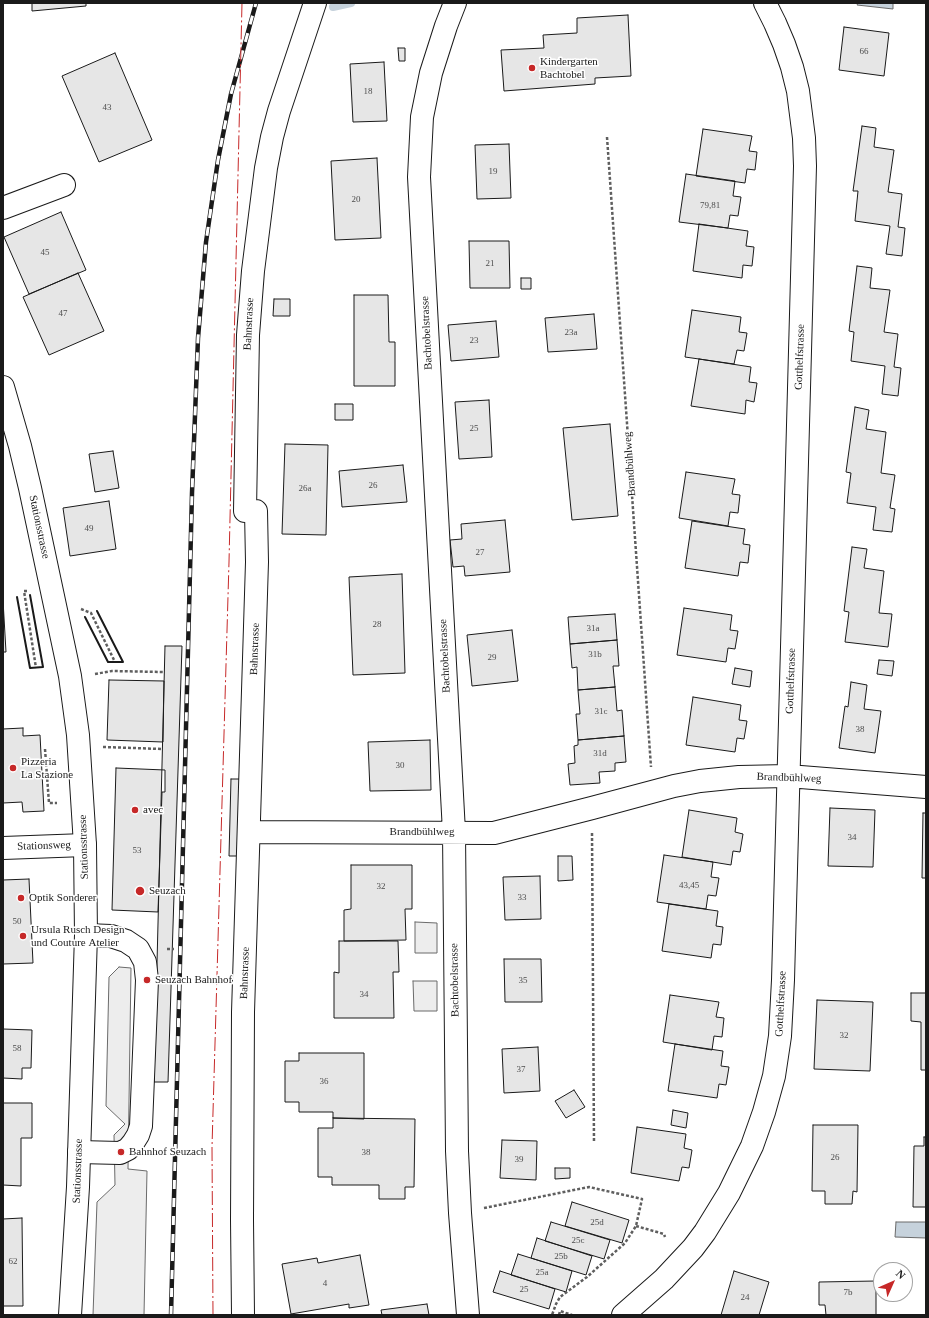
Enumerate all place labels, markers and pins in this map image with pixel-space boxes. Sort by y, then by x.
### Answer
place label: Kindergarten Bachtobel [540,55,598,81]
marker: Kindergarten Bachtobel [527,63,537,73]
place label: Pizzeria La Stazione [21,755,73,781]
marker: Pizzeria La Stazione [8,763,18,773]
place label: avec [143,803,163,817]
marker: avec [130,805,140,815]
place label: Seuzach [149,884,186,898]
marker: Seuzach [134,885,146,897]
place label: Optik Sonderer [29,891,97,905]
marker: Optik Sonderer [16,893,26,903]
place label: Ursula Rusch Design und Couture Atelier [31,923,124,949]
marker: Ursula Rusch Design und Couture Atelier [18,931,28,941]
place label: Seuzach Bahnhof [155,973,232,987]
marker: Seuzach Bahnhof [142,975,152,985]
place label: Bahnhof Seuzach [129,1145,206,1159]
marker: Bahnhof Seuzach [116,1147,126,1157]

